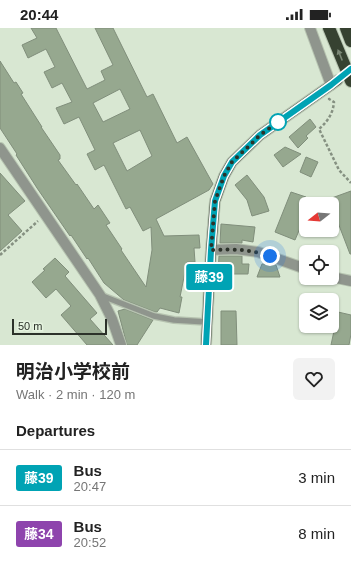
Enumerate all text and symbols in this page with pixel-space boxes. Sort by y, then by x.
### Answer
text: 20:44 [20,6,58,23]
one-way arrow [337,49,343,60]
unlabelled marker [269,113,287,131]
north arrow [299,197,339,237]
map controls [299,197,339,333]
button: locate [299,245,339,285]
your location [260,246,280,266]
line badge: 藤39 [186,264,232,290]
text: 藤39 [194,269,224,285]
button: layers [299,293,339,333]
scale bar [12,317,107,336]
text: 50 m [18,320,42,332]
button: heart [293,358,335,400]
text: 明治小学校前 [16,361,130,382]
text: Walk · 2 min · 120 m [16,387,135,402]
text: Departures [16,422,95,439]
text: Bus [74,462,102,479]
text: 3 min [298,469,335,486]
text: 藤39 [24,470,54,486]
text: 20:47 [74,479,106,494]
text: Bus [74,518,102,535]
text: 8 min [298,525,335,542]
text: 藤34 [24,526,54,542]
text: 20:52 [74,535,106,550]

